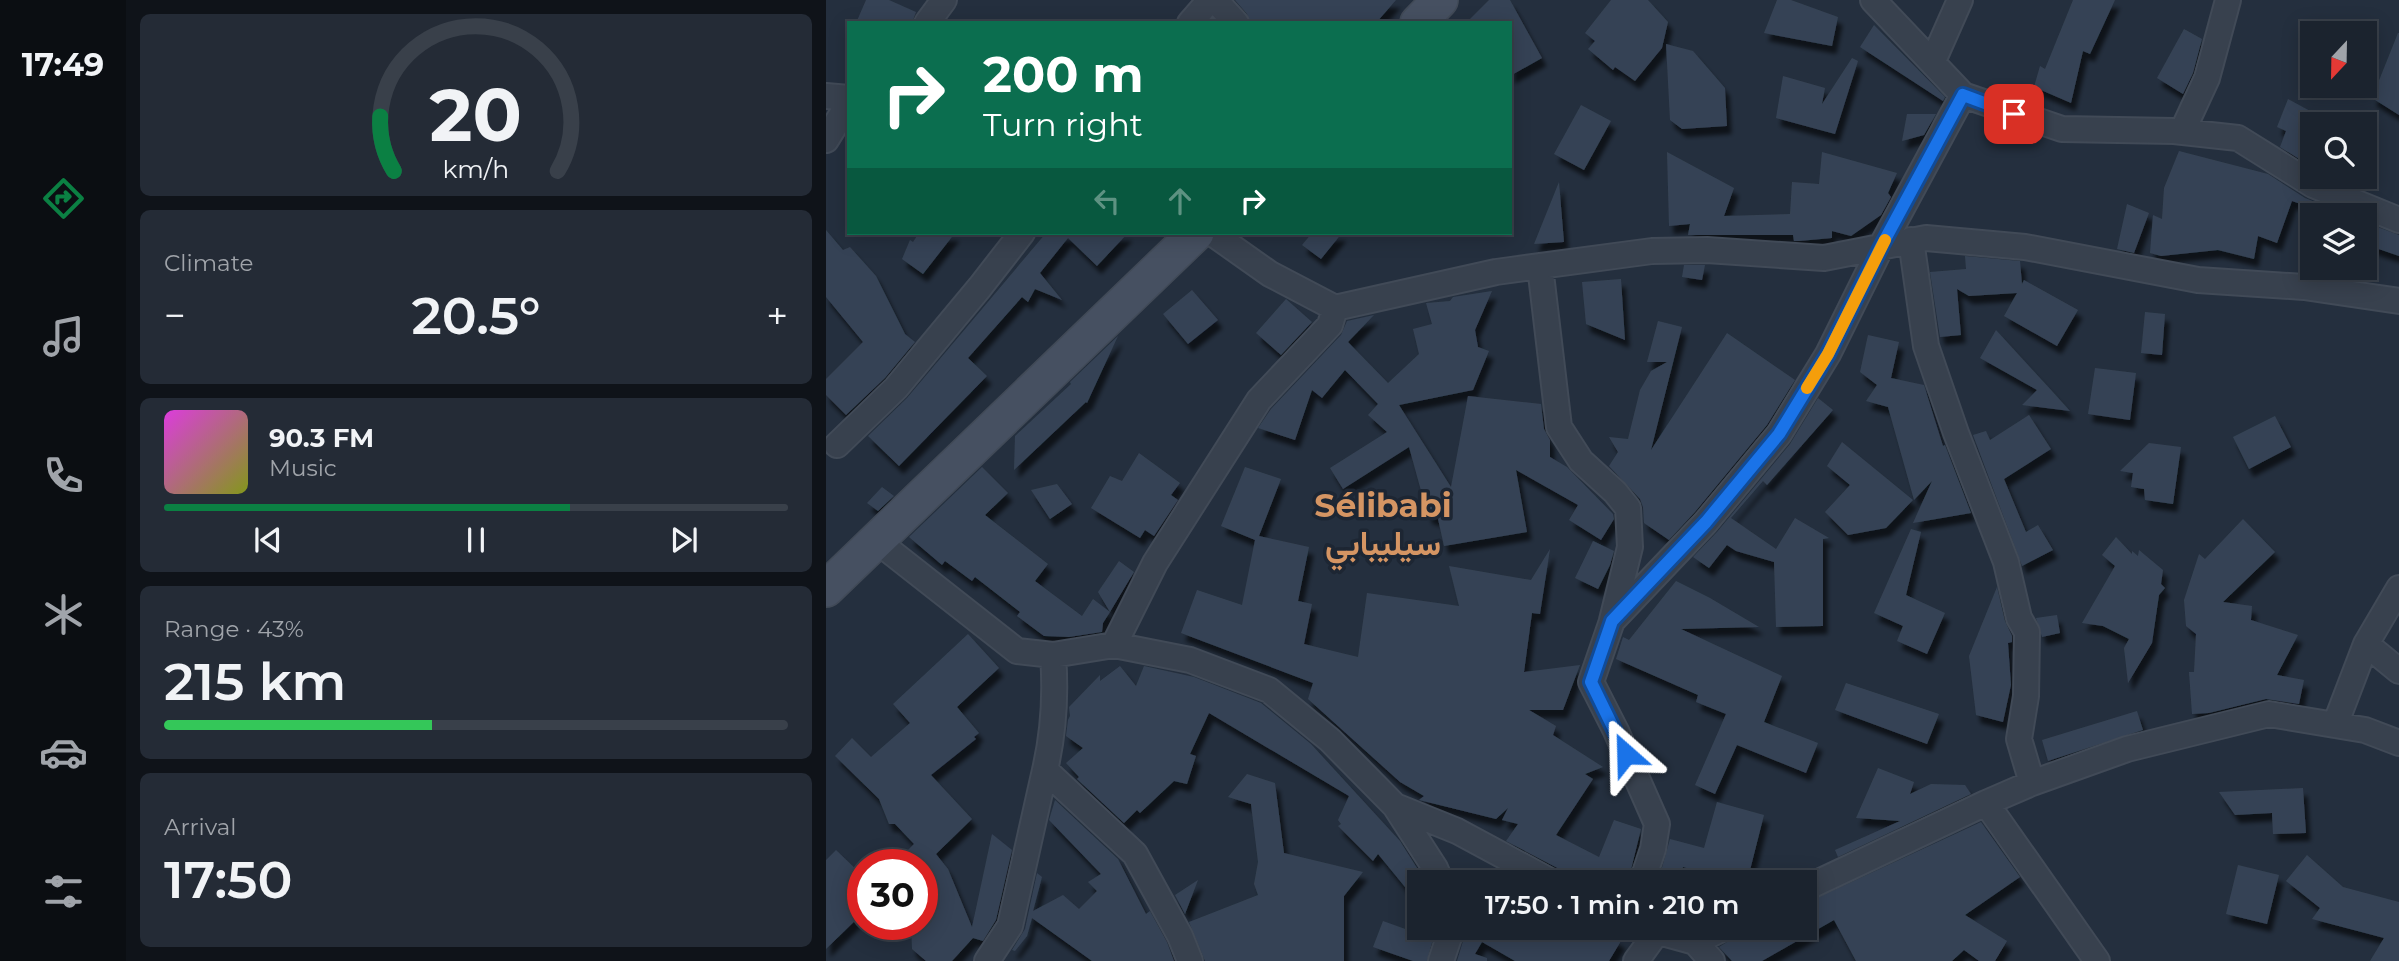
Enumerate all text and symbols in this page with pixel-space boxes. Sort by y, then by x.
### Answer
north arrow [2300,21,2376,98]
map controls [2300,21,2377,280]
text: 17:49 [22,45,104,84]
text: 200 m [983,45,1144,104]
icon: right [868,49,959,140]
text: 20 [430,71,522,159]
pin [1984,84,2044,144]
icon: arrive [1995,95,2033,133]
text: Turn right [983,105,1143,144]
button: search [2300,112,2377,189]
text: km/h [443,154,509,184]
icon: directions [39,174,88,223]
icon: left [1088,182,1126,220]
icon: ahead [1161,182,1199,220]
icon: right [1234,182,1272,220]
button: layers [2300,203,2377,280]
text: Climate [164,249,253,277]
text: 20.5° [412,284,540,347]
text: − [164,292,186,339]
text: + [766,292,788,339]
icon: music [39,312,88,361]
text: 90.3 FM [269,422,374,454]
icon: phone [39,451,88,500]
text: Music [269,454,337,482]
district label: Sélibabi سيليبابي [1314,485,1452,571]
icon: previous [249,521,287,559]
icon: pause [457,521,495,559]
icon: next [665,521,703,559]
icon: climate [39,590,88,639]
text: Range · 43% [164,615,304,643]
text: 215 km [164,650,346,713]
position arrow [1589,717,1663,791]
icon: car [39,728,88,777]
text: Arrival [164,813,237,841]
text: 17:50 [164,848,292,911]
speed limit sign: 30 [847,849,938,940]
icon: filters [39,867,88,916]
text: 17:50 · 1 min · 210 m [1485,889,1739,921]

